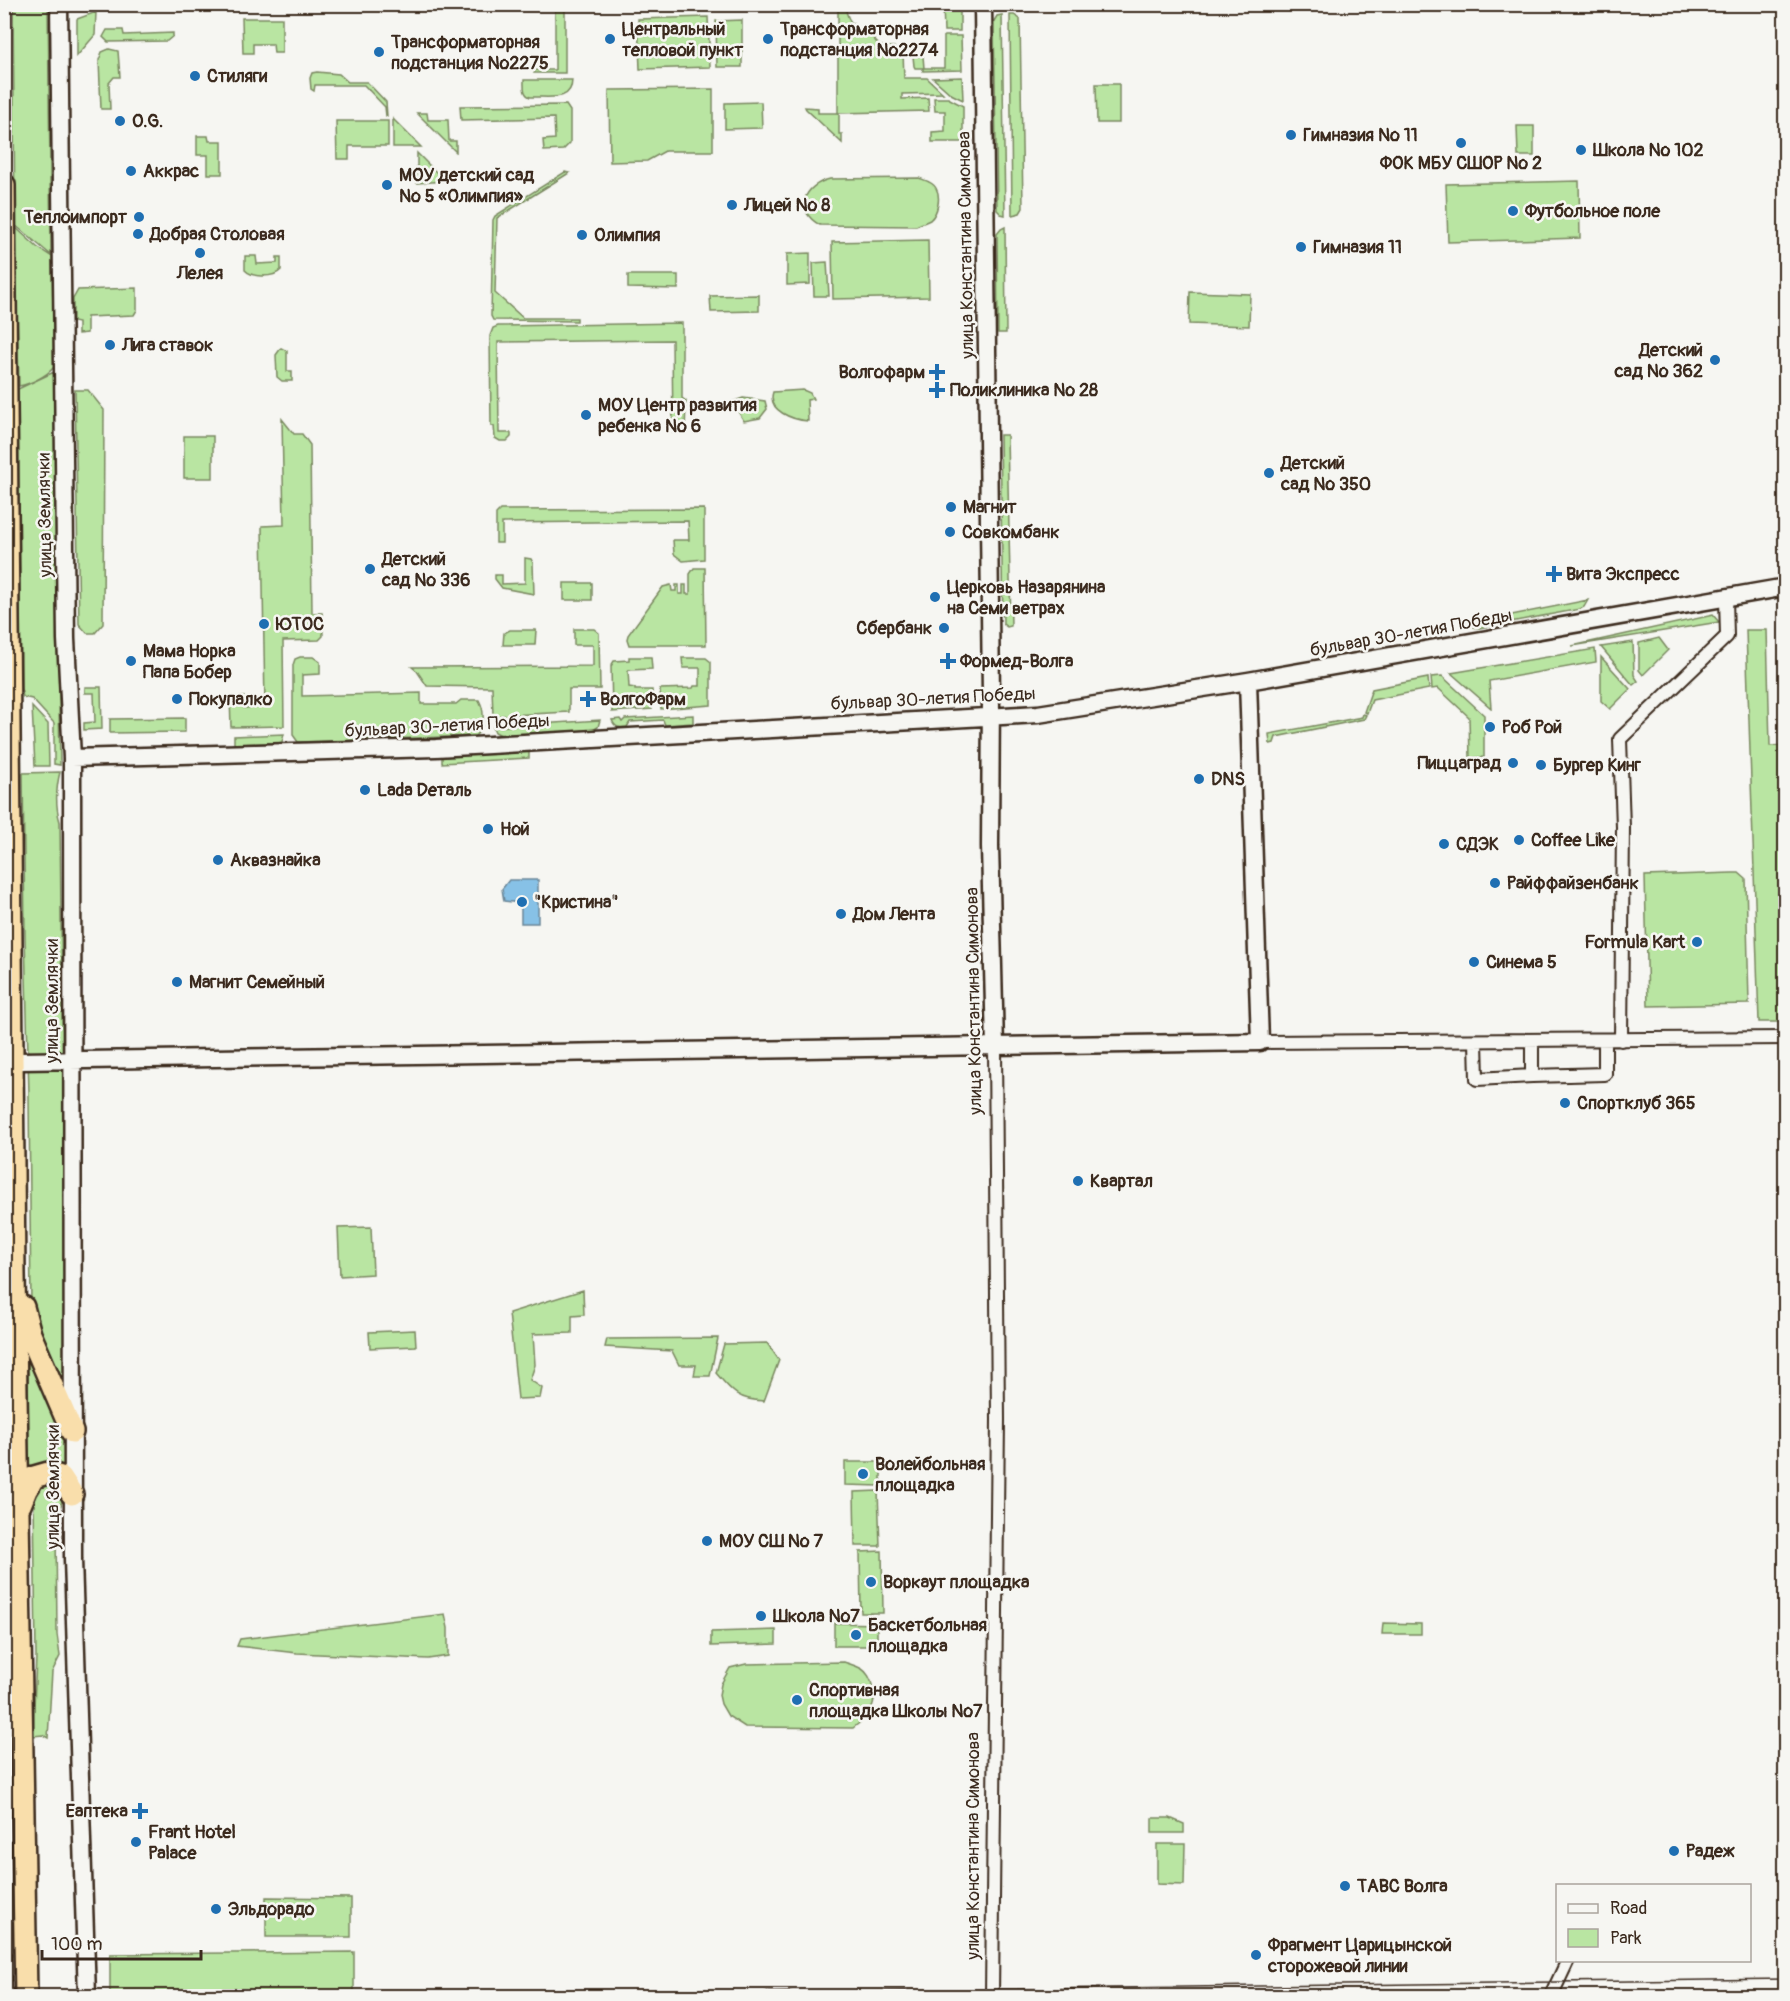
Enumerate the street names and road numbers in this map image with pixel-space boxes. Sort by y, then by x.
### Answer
street label: улица Константина Симонова [953,131,980,360]
street label: улица Землячки [32,453,58,578]
street label: бульвар 30-летия Победы [1308,604,1514,662]
street label: бульвар 30-летия Победы [830,682,1036,716]
street label: бульвар 30-летия Победы [344,709,550,743]
street label: улица Константина Симонова [961,887,988,1116]
street label: улица Землячки [41,939,64,1064]
street label: улица Землячки [42,1425,65,1550]
street label: улица Константина Симонова [962,1732,985,1961]

